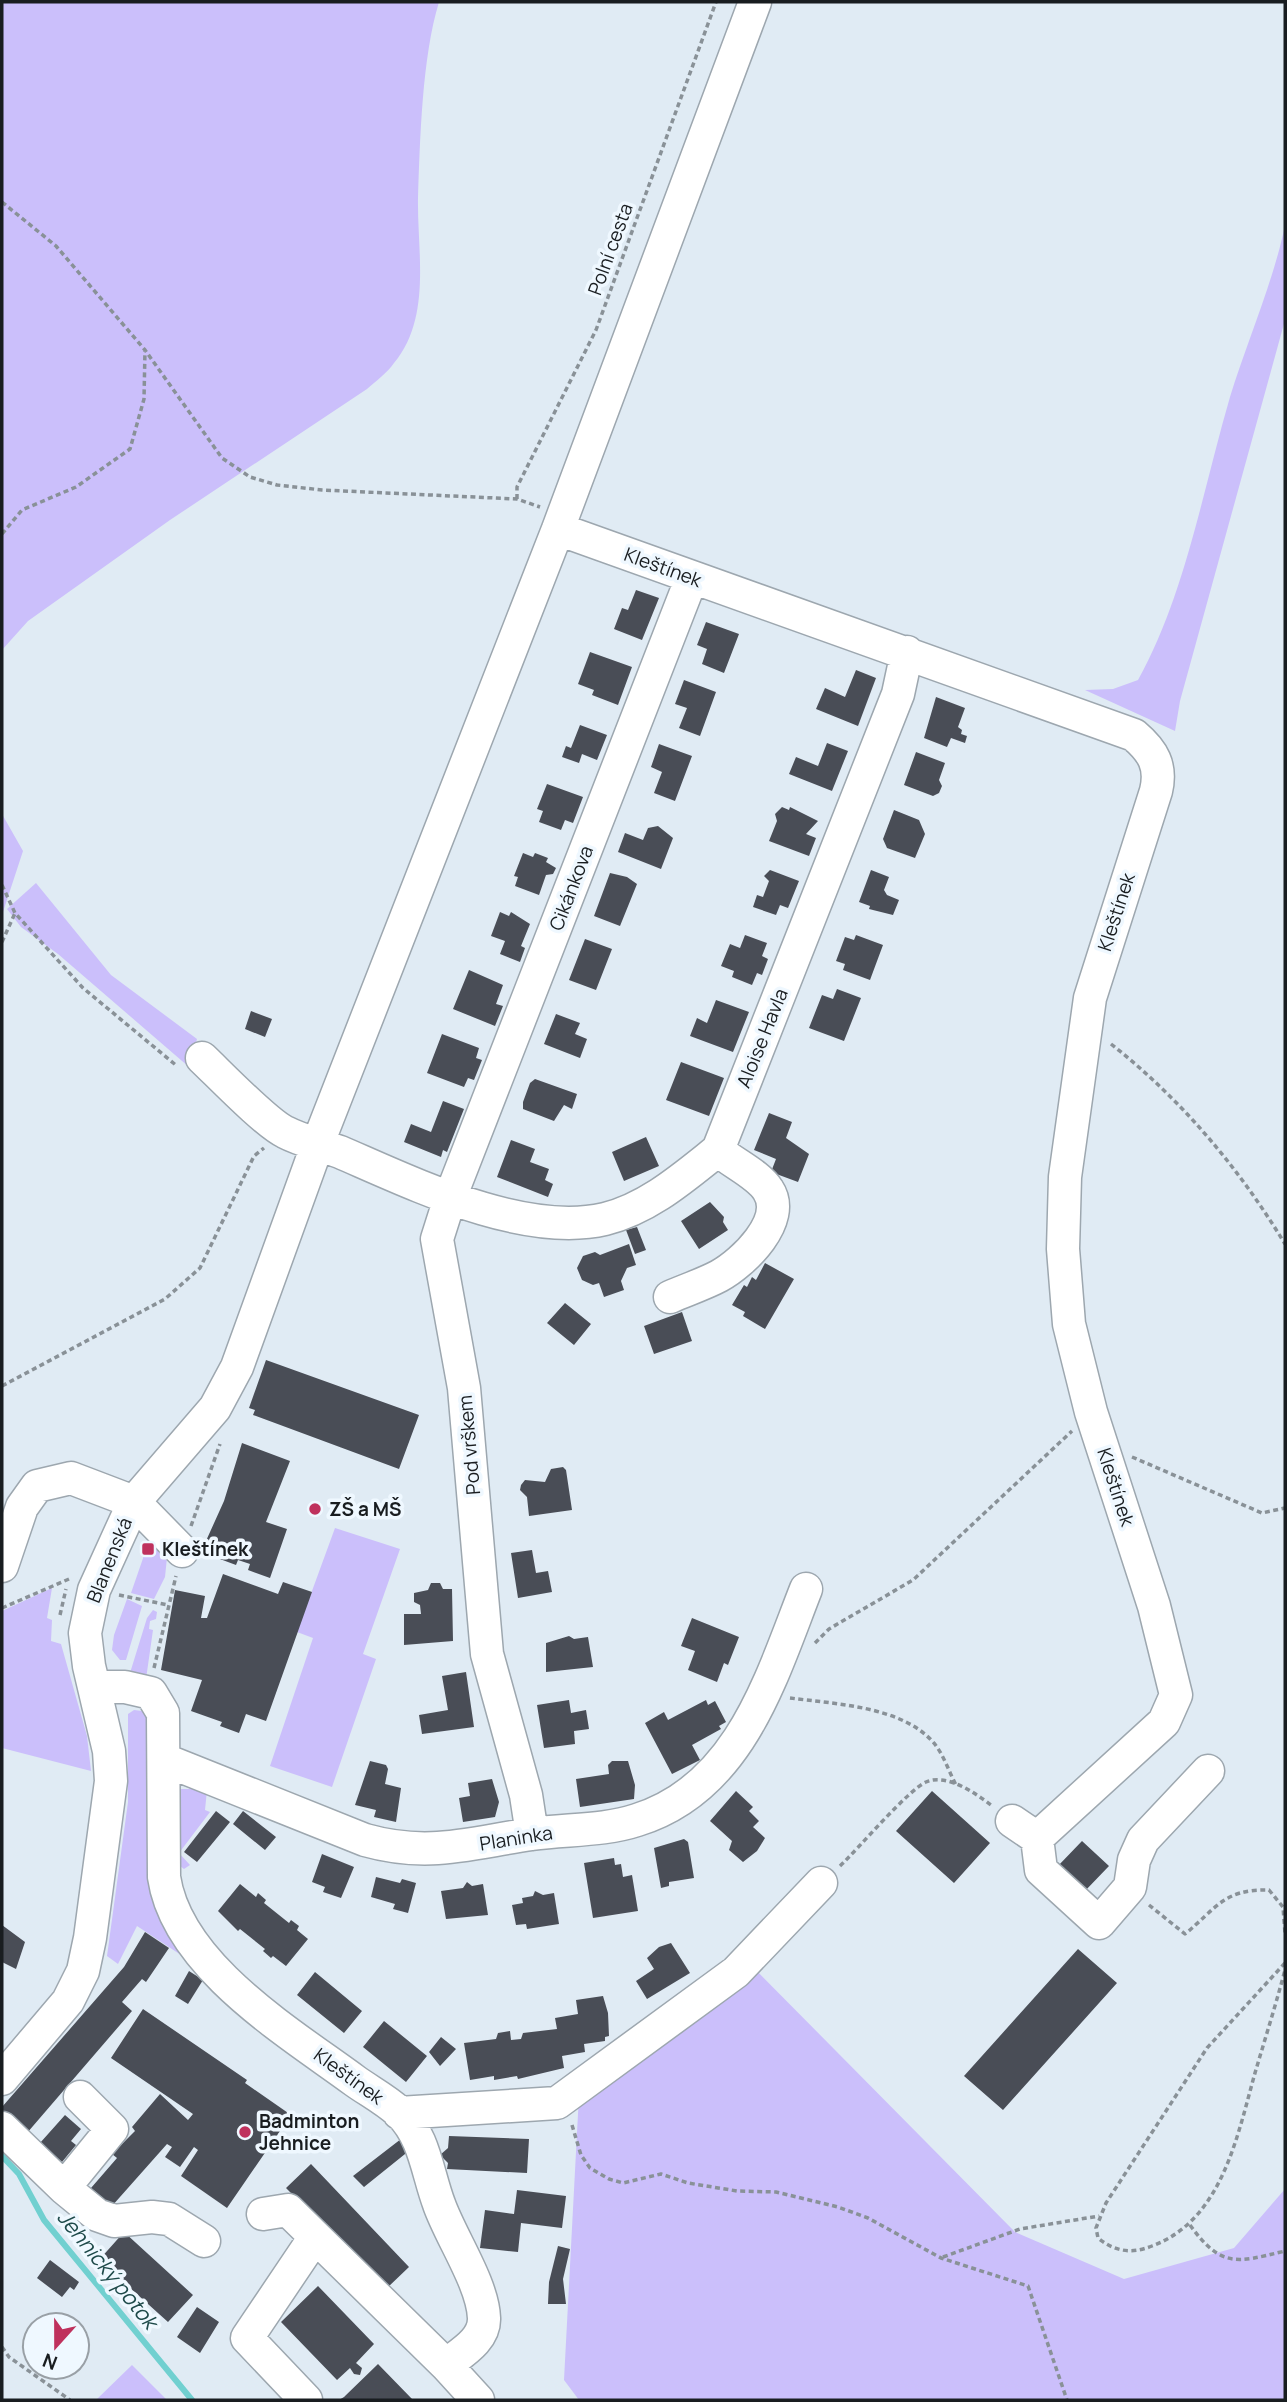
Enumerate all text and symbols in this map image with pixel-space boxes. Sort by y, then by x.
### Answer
street label: Polní cesta [581,199,639,299]
street label: Kleštínek [621,541,706,593]
street label: Cikánkova [543,842,599,934]
street label: Kleštínek [1091,869,1141,954]
street label: Aloise Havla [730,985,794,1091]
street label: Pod vrškem [452,1394,486,1496]
street label: Kleštínek [1091,1445,1141,1530]
place label: ZŠ a MŠ [329,1496,401,1522]
marker: ZŠ a MŠ [307,1501,323,1517]
street label: Blanenská [80,1513,138,1607]
place label: Kleštínek [162,1536,249,1562]
marker: Kleštínek [140,1541,156,1557]
street label: Planinka [478,1819,554,1857]
street label: Kleštínek [309,2042,390,2111]
place label: Badminton Jehnice [259,2108,359,2156]
marker: Badminton Jehnice [237,2124,253,2140]
water label: Jehnický potok [52,2204,166,2336]
north arrow [21,2311,91,2381]
text: N [39,2347,61,2376]

